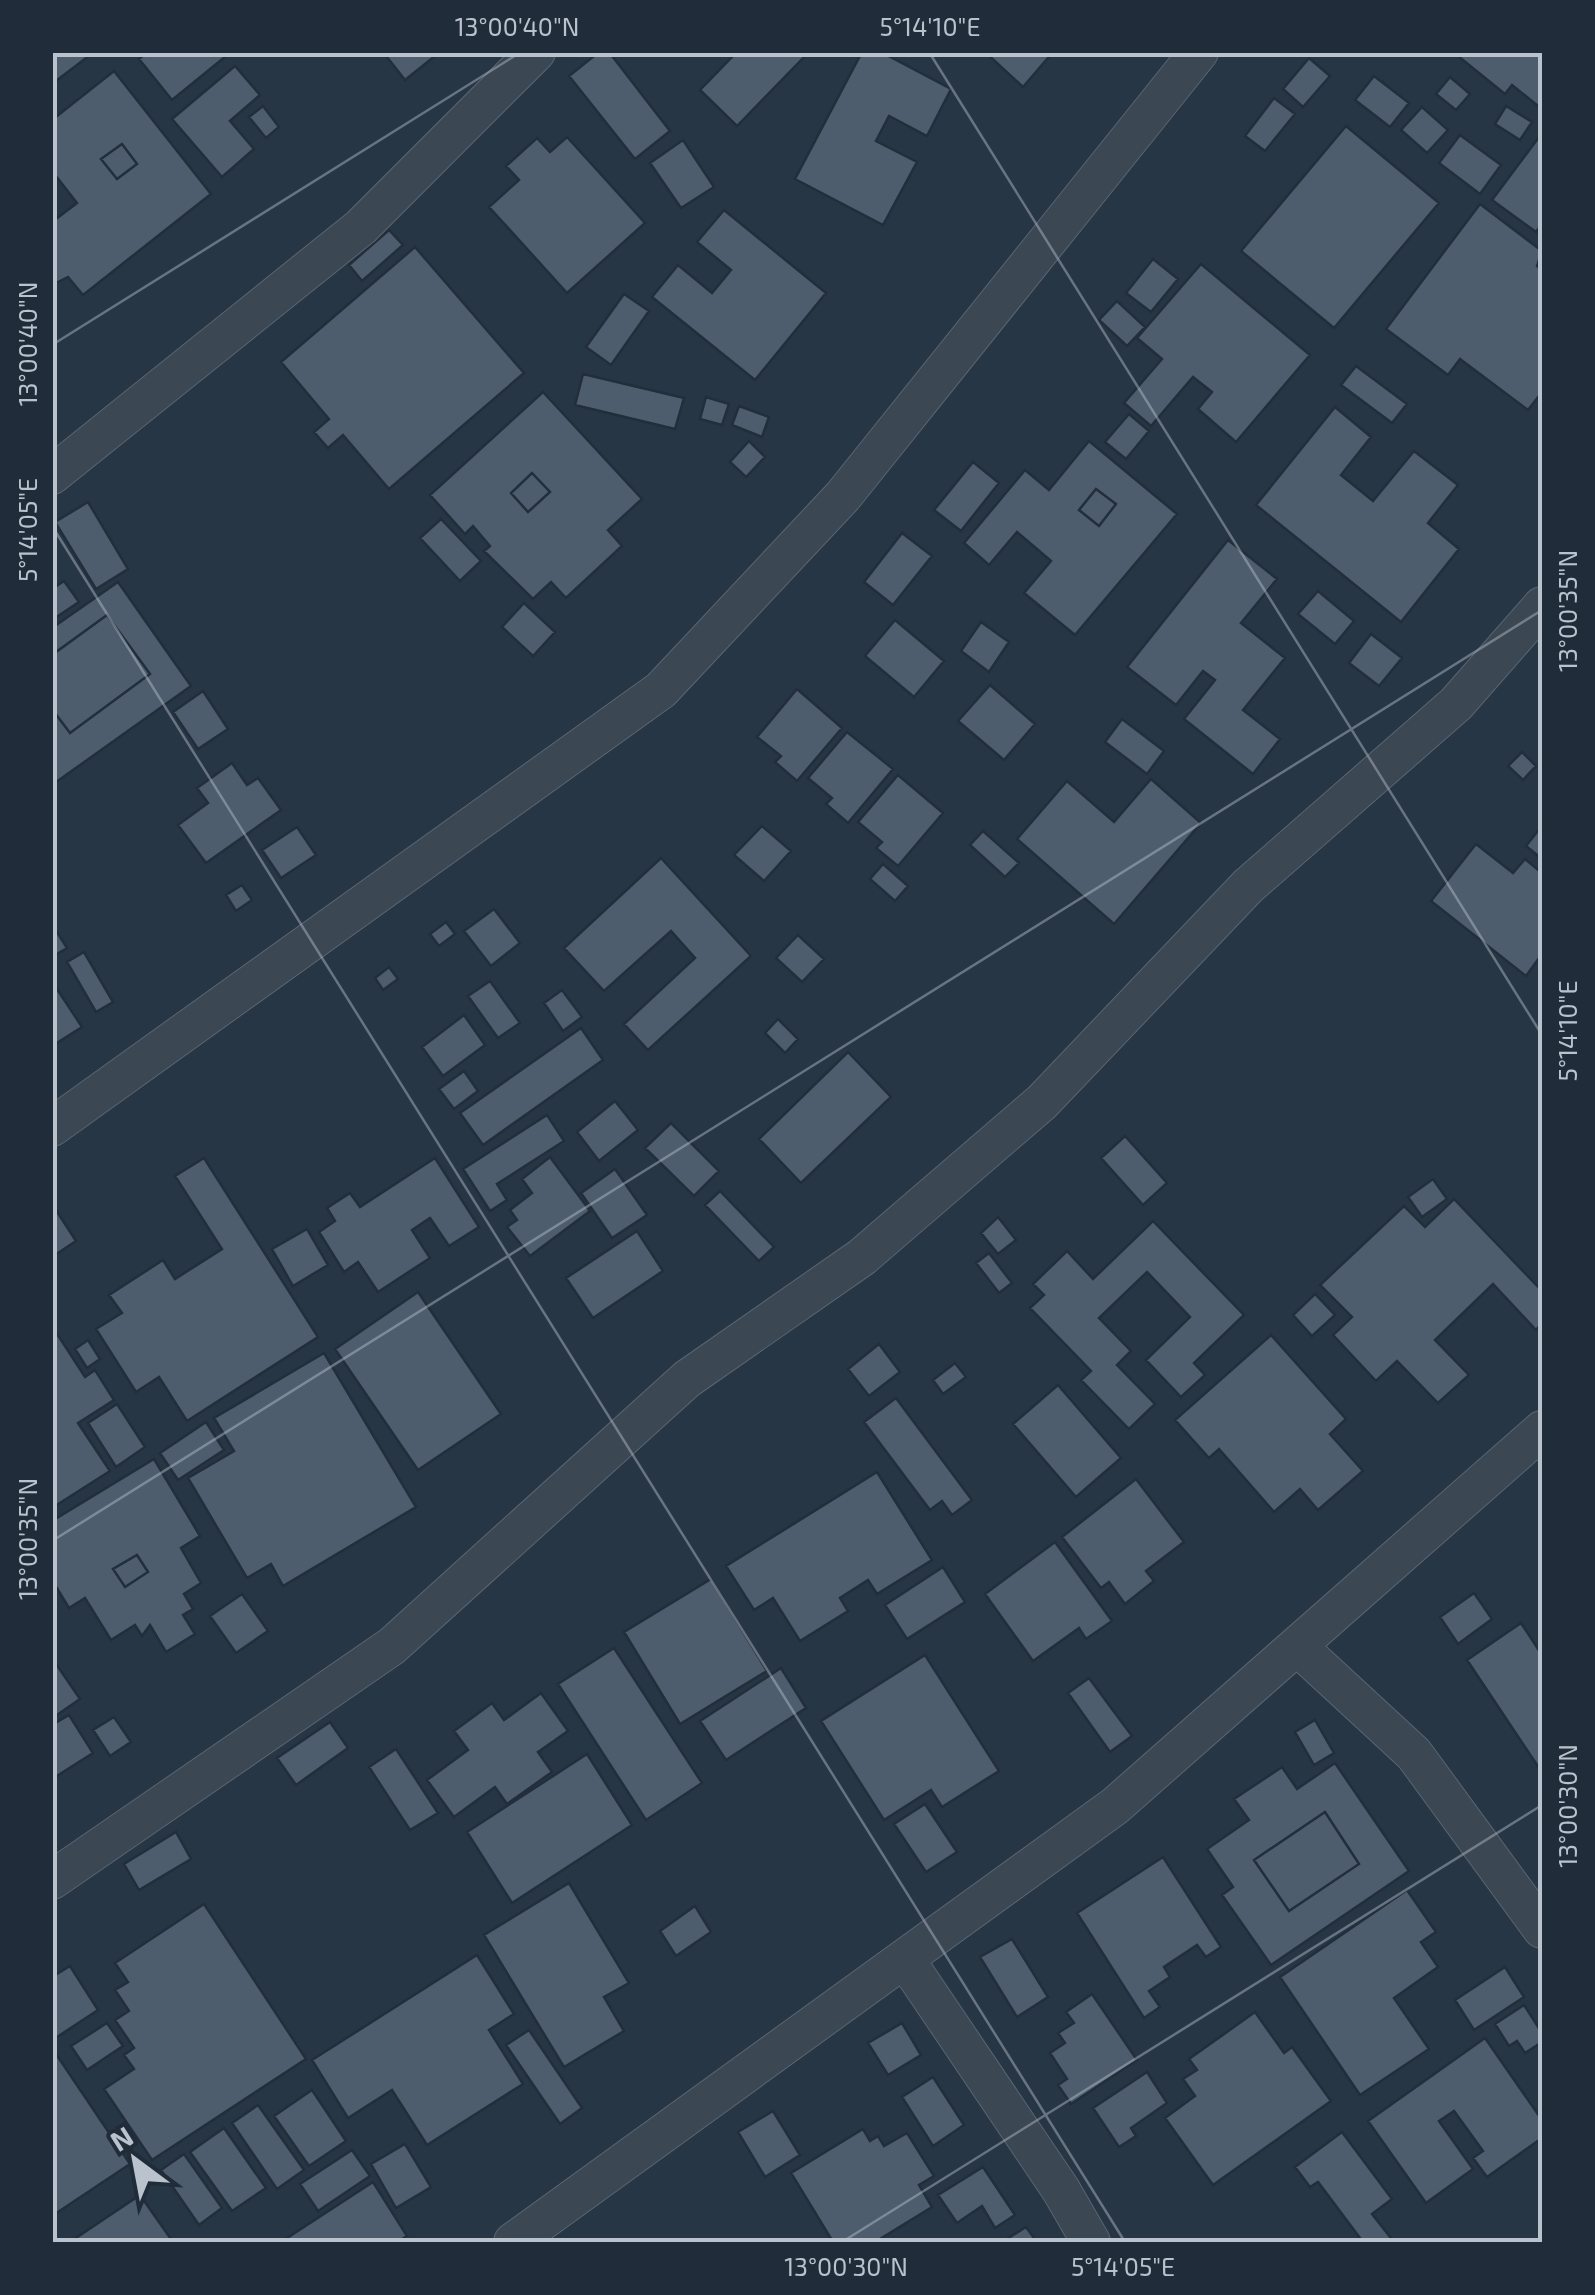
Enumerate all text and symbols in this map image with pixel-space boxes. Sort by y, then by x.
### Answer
text: 13°00'40"N [455,11,579,41]
text: 5°14'10"E [880,11,980,41]
text: 13°00'40"N [12,282,42,406]
text: 5°14'05"E [12,478,42,582]
text: 13°00'35"N [1552,550,1582,672]
text: 5°14'10"E [1552,981,1582,1081]
text: 13°00'35"N [12,1478,42,1600]
text: 13°00'30"N [1552,1744,1582,1868]
north arrow [85,2110,185,2210]
text: N [104,2118,139,2158]
text: 13°00'30"N [784,2251,908,2281]
text: 5°14'05"E [1071,2251,1175,2281]

